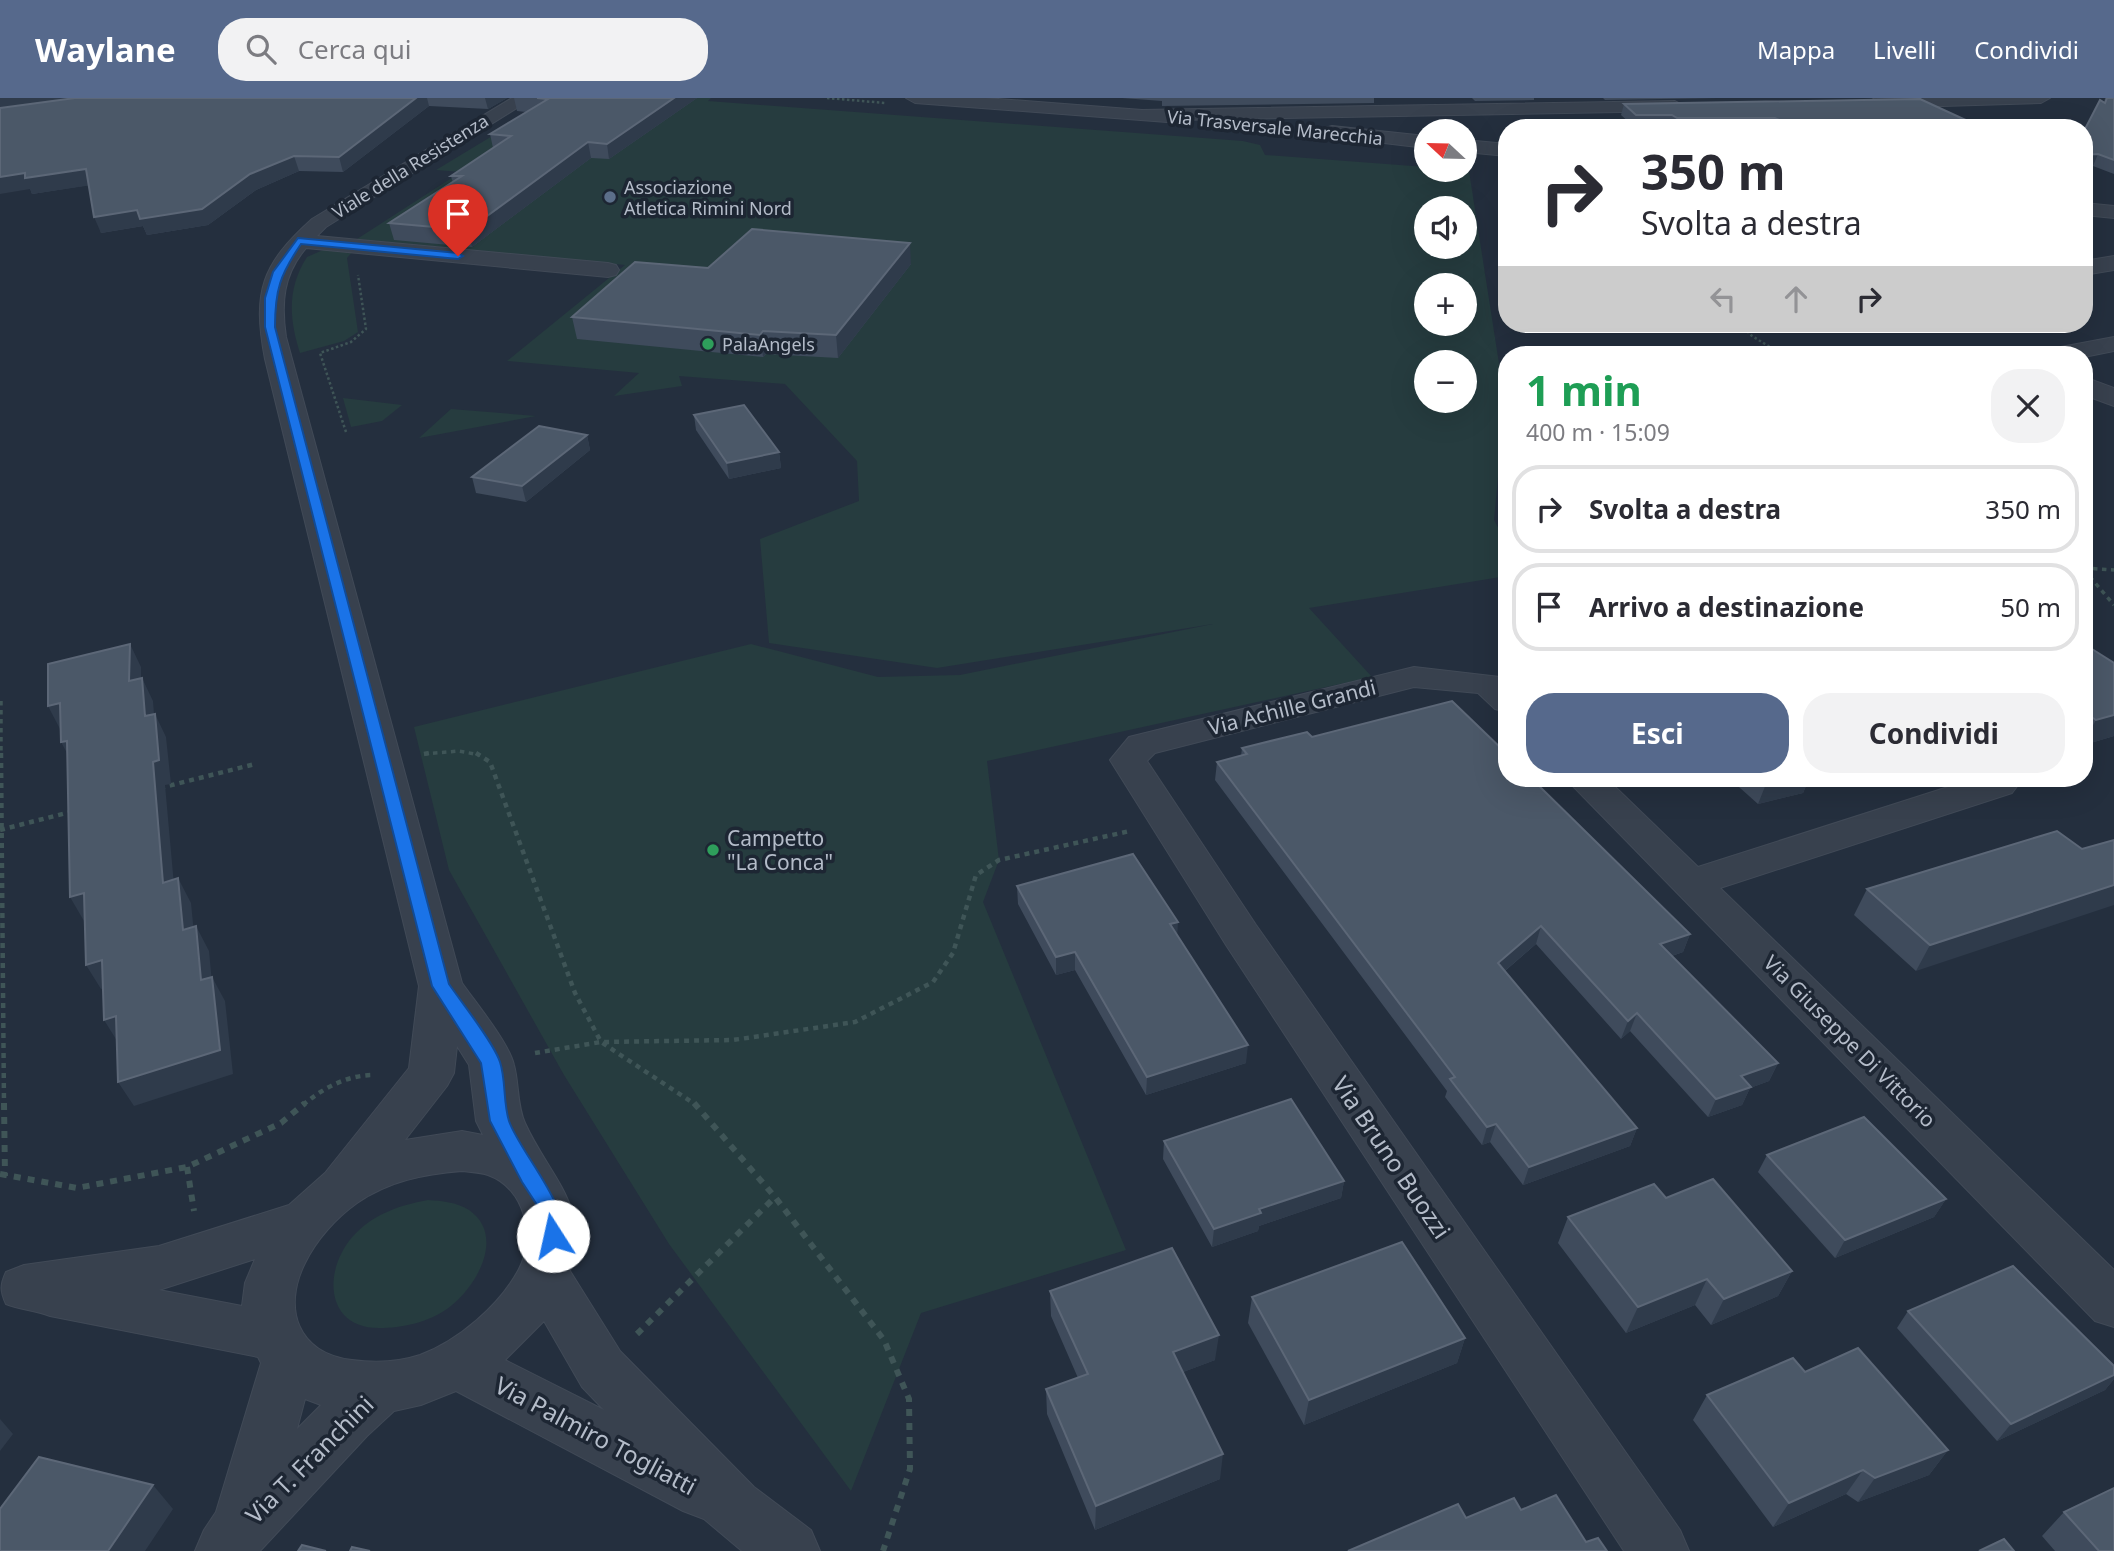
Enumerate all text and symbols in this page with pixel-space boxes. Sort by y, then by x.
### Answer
search box [218,18,708,81]
text: Waylane [35,27,176,72]
icon: search [242,30,280,68]
text: Cerca qui [298,31,412,67]
text: Mappa [1757,33,1835,66]
text: Livelli [1873,33,1936,66]
text: Condividi [1974,33,2079,66]
street label: Via Trasversale Marecchia [1166,104,1384,150]
street label: Viale della Resistenza [327,108,493,224]
north arrow [1414,119,1477,182]
map controls [1414,119,1477,413]
text: 350 m [1641,138,1786,204]
icon: right [1526,147,1617,238]
place label: Associazione Atletica Rimini Nord [624,175,792,220]
pin [428,184,488,256]
marker: Associazione Atletica Rimini Nord [602,189,618,205]
icon: arrive [439,195,477,233]
button: sound [1414,196,1477,259]
text: Svolta a destra [1641,201,1862,244]
button: + [1414,273,1477,336]
icon: left [1704,280,1742,318]
icon: ahead [1777,280,1815,318]
icon: right [1850,280,1888,318]
place label: PalaAngels [722,332,815,356]
marker: PalaAngels [700,336,716,352]
button: − [1414,350,1477,413]
text: 1 min [1526,361,1642,418]
button: close [1991,369,2065,443]
text: 400 m · 15:09 [1526,416,1670,448]
icon: right [1530,490,1568,528]
text: Svolta a destra [1589,491,1781,527]
text: 350 m [1985,491,2061,527]
icon: arrive [1530,588,1568,626]
text: Arrivo a destinazione [1589,589,1864,625]
text: 50 m [2000,589,2061,625]
street label: Via Achille Grandi [1205,673,1379,741]
button: Esci [1526,693,1789,773]
button: Condividi [1803,693,2065,773]
place label: Campetto "La Conca" [727,824,833,876]
marker: Campetto "La Conca" [705,842,721,858]
street label: Via Giuseppe Di Vittorio [1758,949,1942,1133]
street label: Via Bruno Buozzi [1325,1069,1459,1245]
position arrow [516,1199,590,1273]
street label: Via Palmiro Togliatti [490,1368,702,1502]
street label: Via T. Franchini [238,1388,380,1530]

